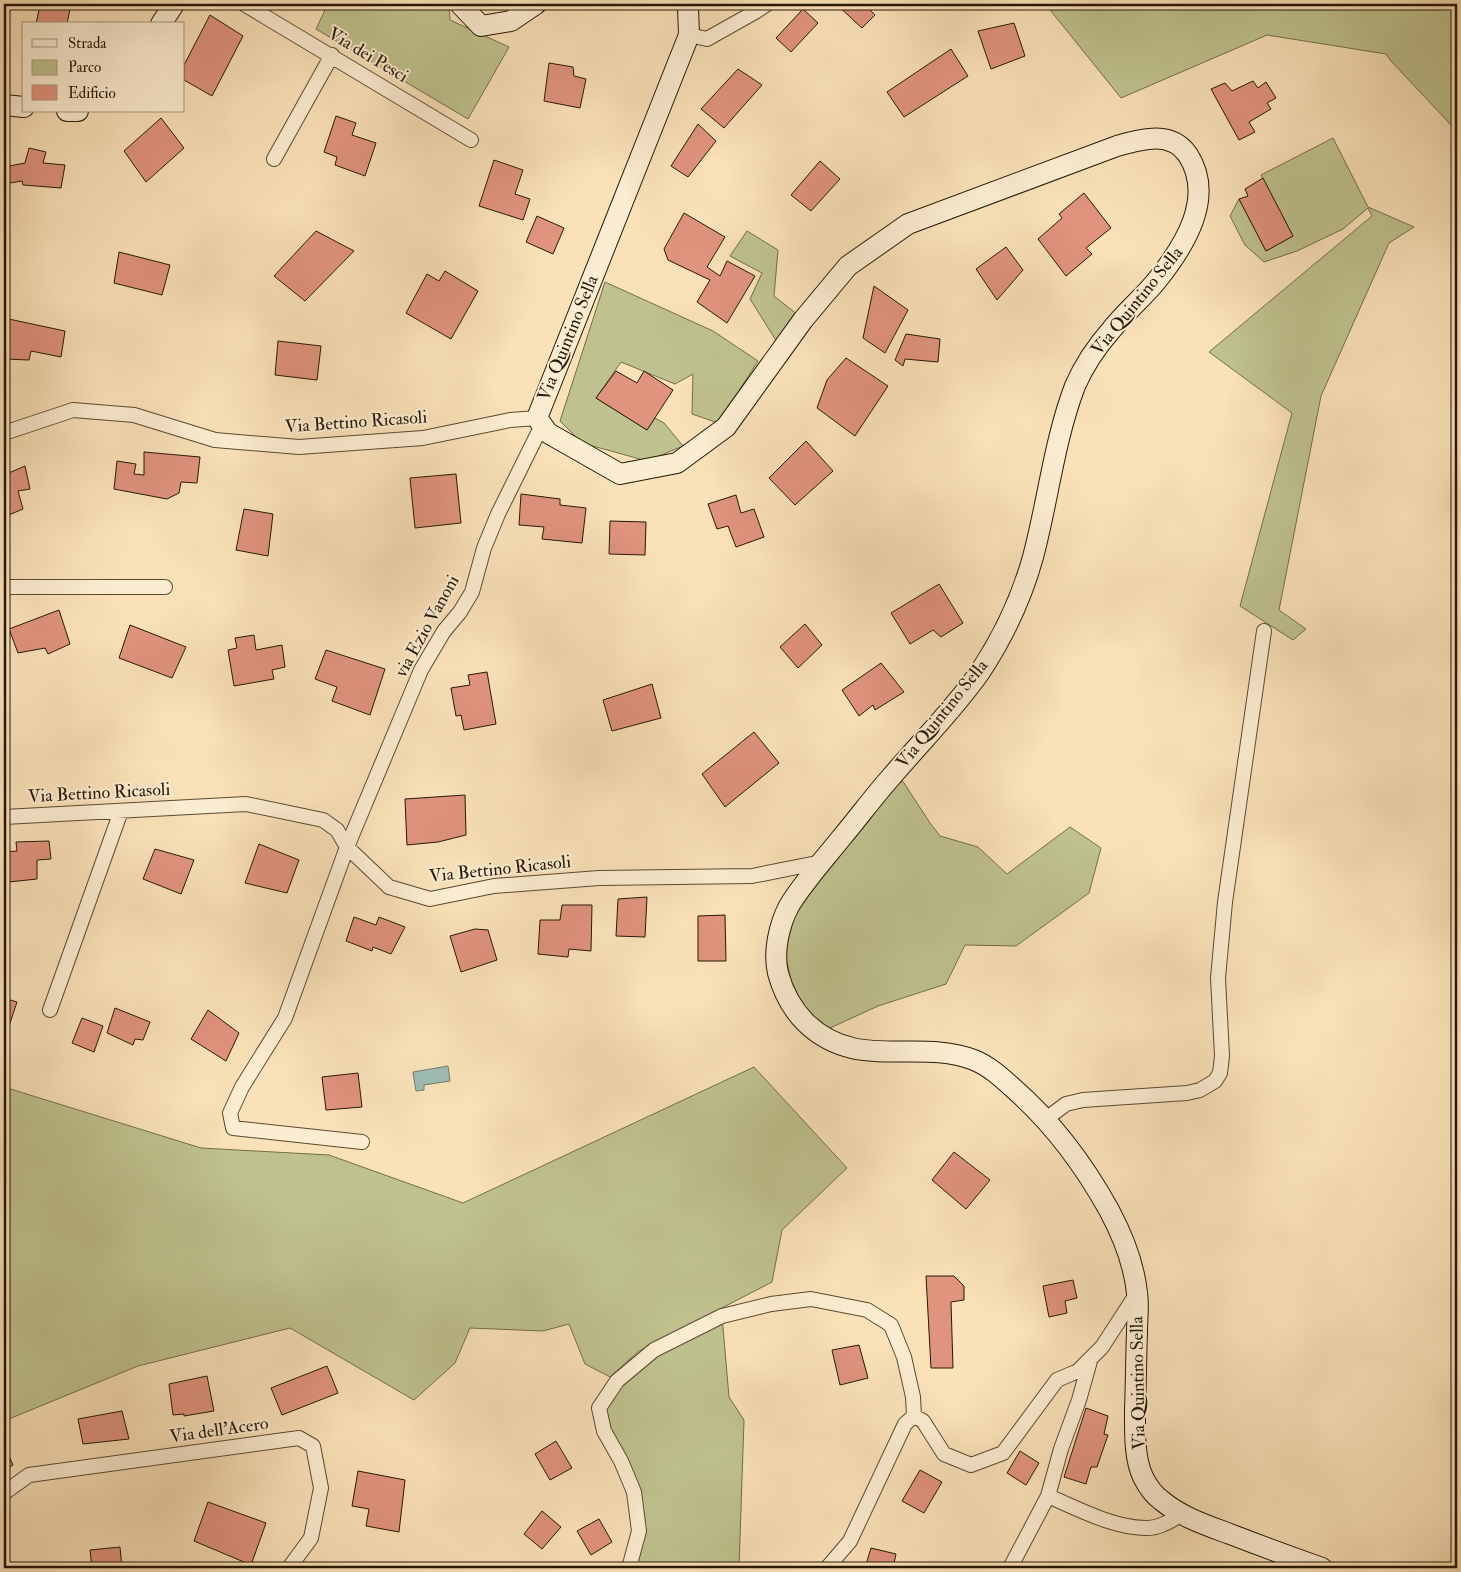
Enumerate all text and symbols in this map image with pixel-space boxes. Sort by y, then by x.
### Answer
legend [22,22,185,112]
street label: Via dei Pesci [324,22,412,88]
text: Strada [68,34,107,53]
text: Parco [68,58,101,77]
text: Edificio [68,84,116,103]
street label: Via Quintino Sella [1086,241,1188,360]
street label: Via Quintino Sella [532,271,604,404]
street label: Via Bettino Ricasoli [284,406,428,438]
street label: via Ezio Vanoni [389,571,465,682]
street label: Via Quintino Sella [891,654,993,773]
street label: Via Bettino Ricasoli [27,778,171,808]
street label: Via Bettino Ricasoli [428,850,572,888]
street label: Via Quintino Sella [1125,1315,1151,1450]
street label: Via dell'Acero [168,1412,270,1448]

